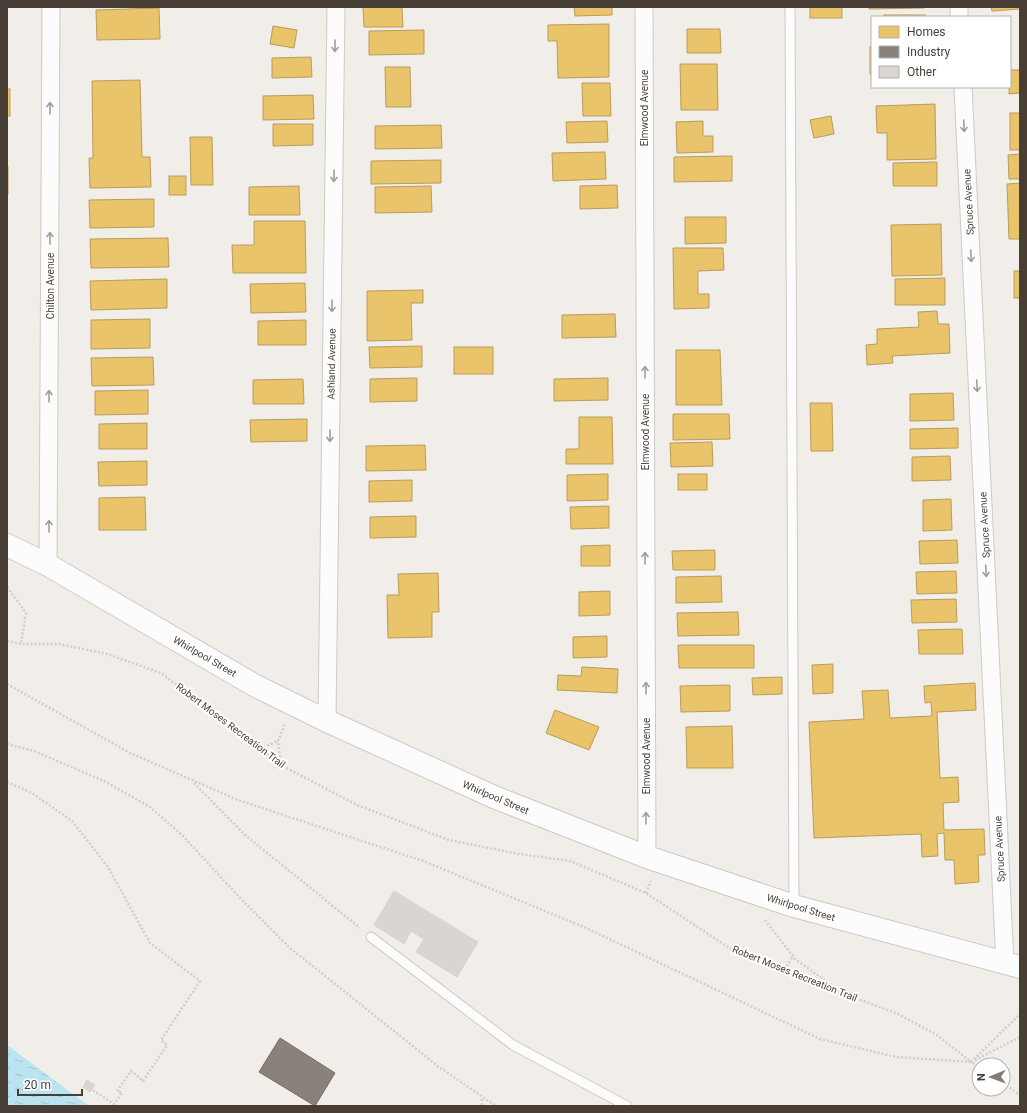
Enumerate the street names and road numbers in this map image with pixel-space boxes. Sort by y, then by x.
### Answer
street label: Elmwood Avenue [639,70,650,146]
street label: Spruce Avenue [961,169,976,235]
street label: Chilton Avenue [45,253,56,319]
street label: Ashland Avenue [325,328,338,400]
street label: Elmwood Avenue [640,394,651,470]
street label: Spruce Avenue [977,492,992,558]
street label: Whirlpool Street [171,634,238,679]
street label: Robert Moses Recreation Trail [174,681,287,770]
street label: Elmwood Avenue [641,718,652,794]
street label: Whirlpool Street [461,779,531,816]
street label: Spruce Avenue [992,816,1007,882]
street label: Whirlpool Street [765,892,836,923]
street label: Robert Moses Recreation Trail [731,943,859,1004]

